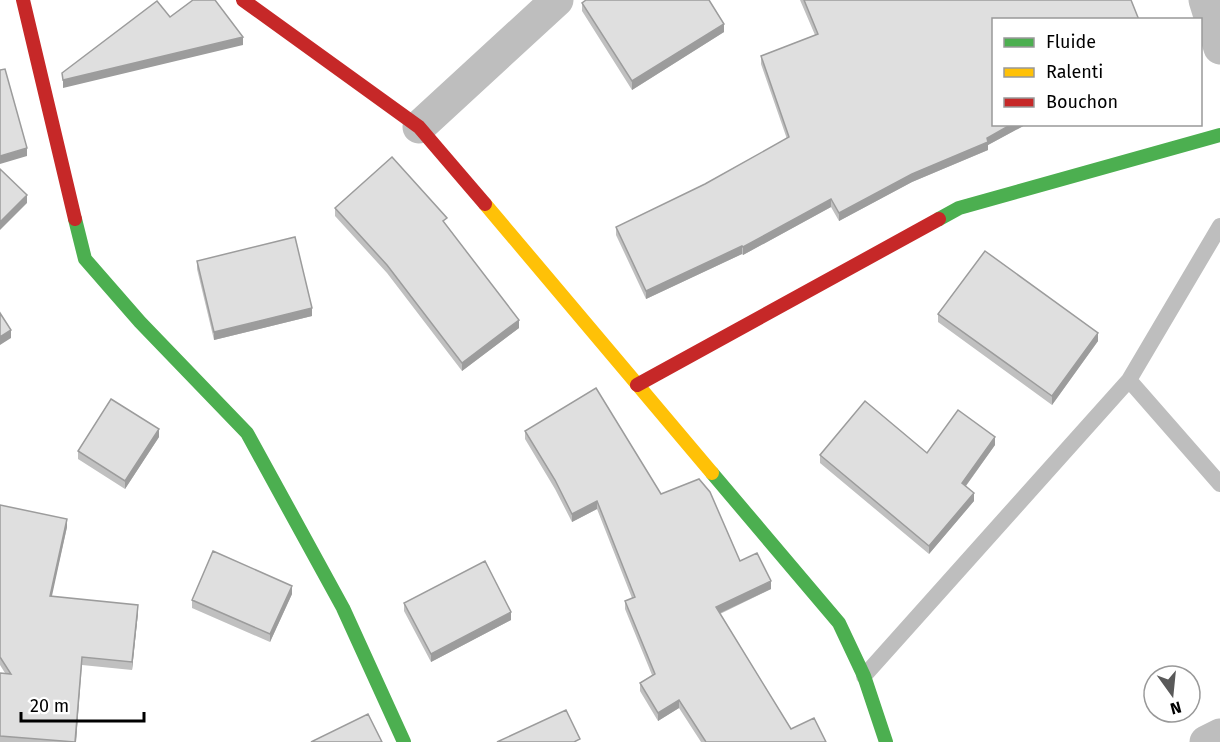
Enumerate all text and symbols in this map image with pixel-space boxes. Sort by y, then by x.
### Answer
legend [992,18,1202,126]
text: Fluide [1046,31,1096,53]
text: Ralenti [1046,61,1103,83]
text: Bouchon [1046,91,1118,113]
north arrow [1142,664,1202,724]
scale bar [21,685,144,723]
text: 20 m [30,695,69,717]
text: N [1168,697,1183,719]

